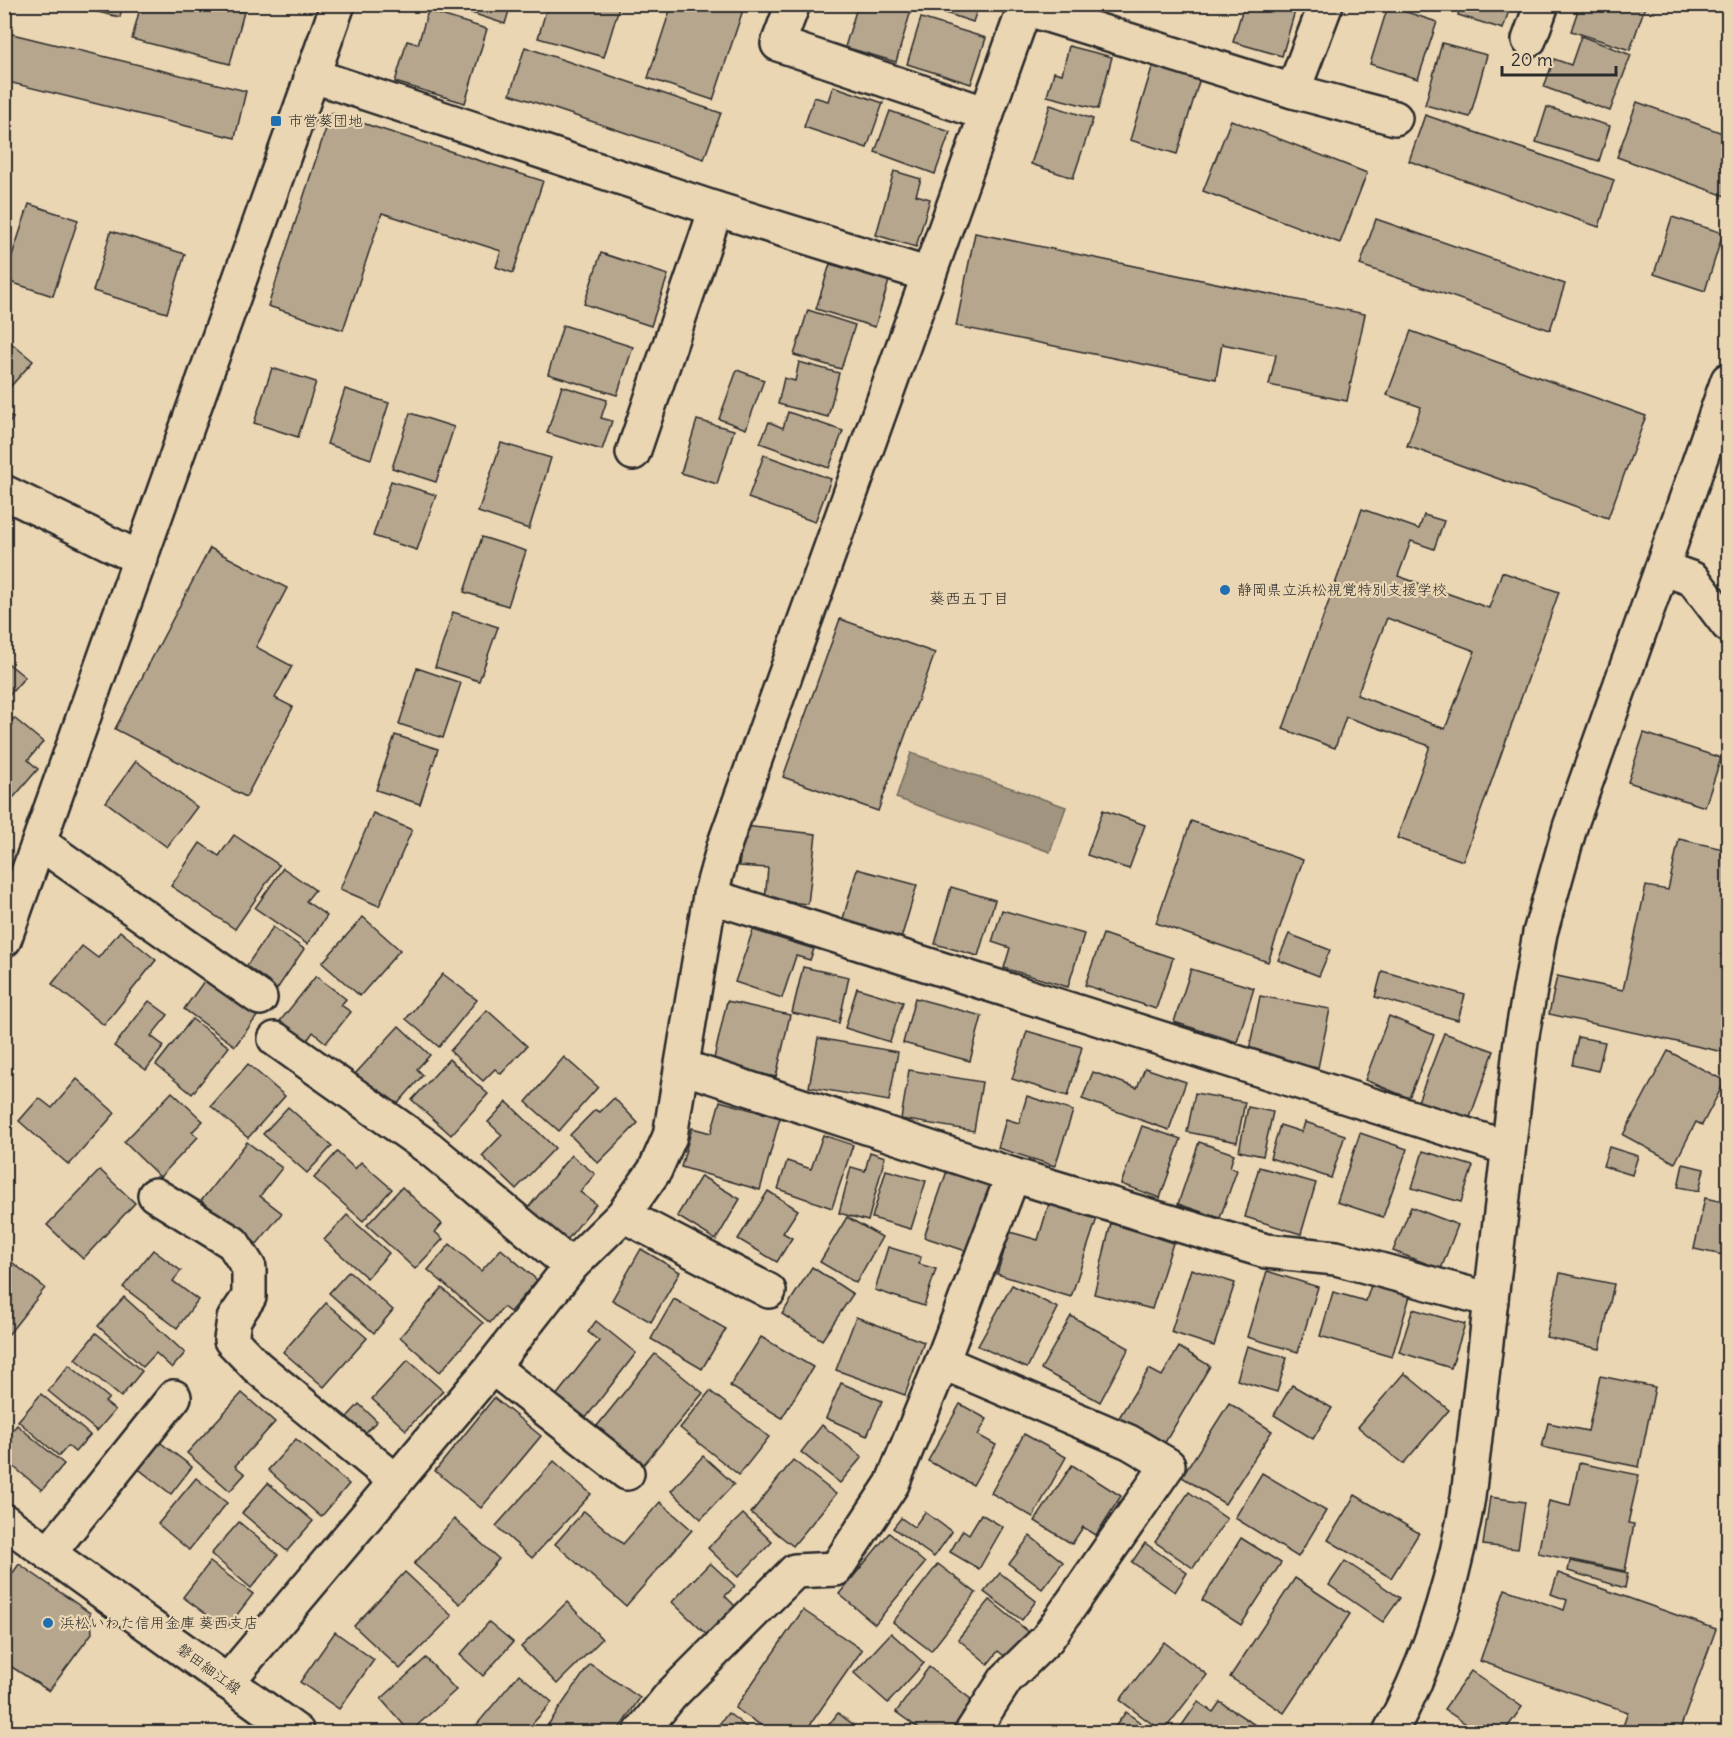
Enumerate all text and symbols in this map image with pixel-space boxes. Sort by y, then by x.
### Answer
scale bar [1502,39,1616,77]
text: 20 m [1511,48,1553,71]
place label: 市営葵団地 [288,111,363,130]
marker: 市営葵団地 [269,114,283,128]
place label: 静岡県立浜松視覚特別支援学校 [1237,580,1447,599]
marker: 静岡県立浜松視覚特別支援学校 [1218,583,1232,597]
district label: 葵西五丁目 [929,588,1009,608]
place label: 浜松いわた信用金庫 葵西支店 [60,1613,259,1632]
marker: 浜松いわた信用金庫 葵西支店 [41,1616,55,1630]
street label: 磐田細江線 [173,1639,245,1698]

